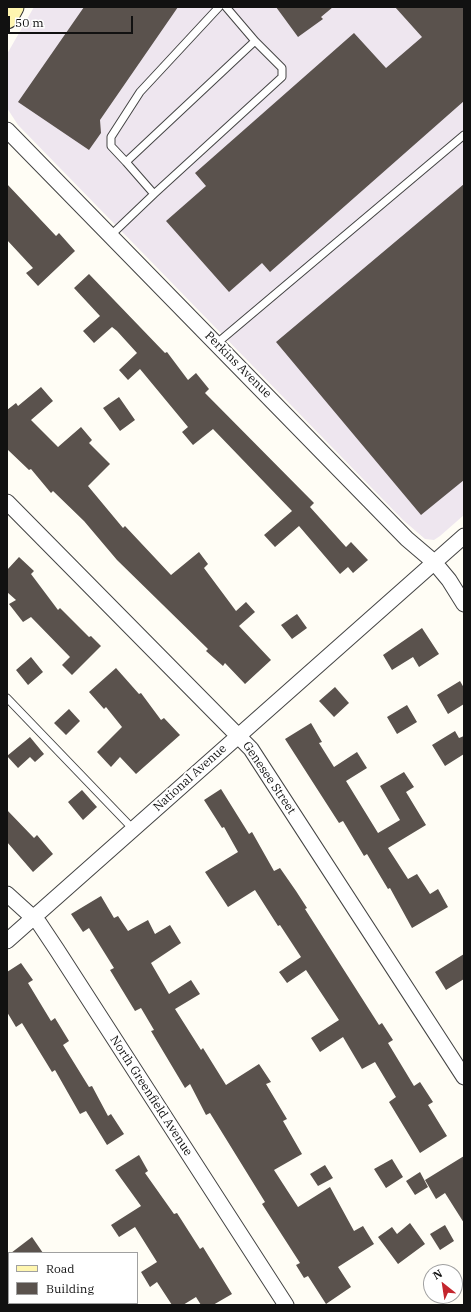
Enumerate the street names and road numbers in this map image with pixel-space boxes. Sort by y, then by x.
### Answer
street label: Perkins Avenue [202,329,274,401]
street label: Genesee Street [239,739,299,817]
street label: National Avenue [151,741,229,815]
street label: North Greenfield Avenue [107,1033,195,1159]

